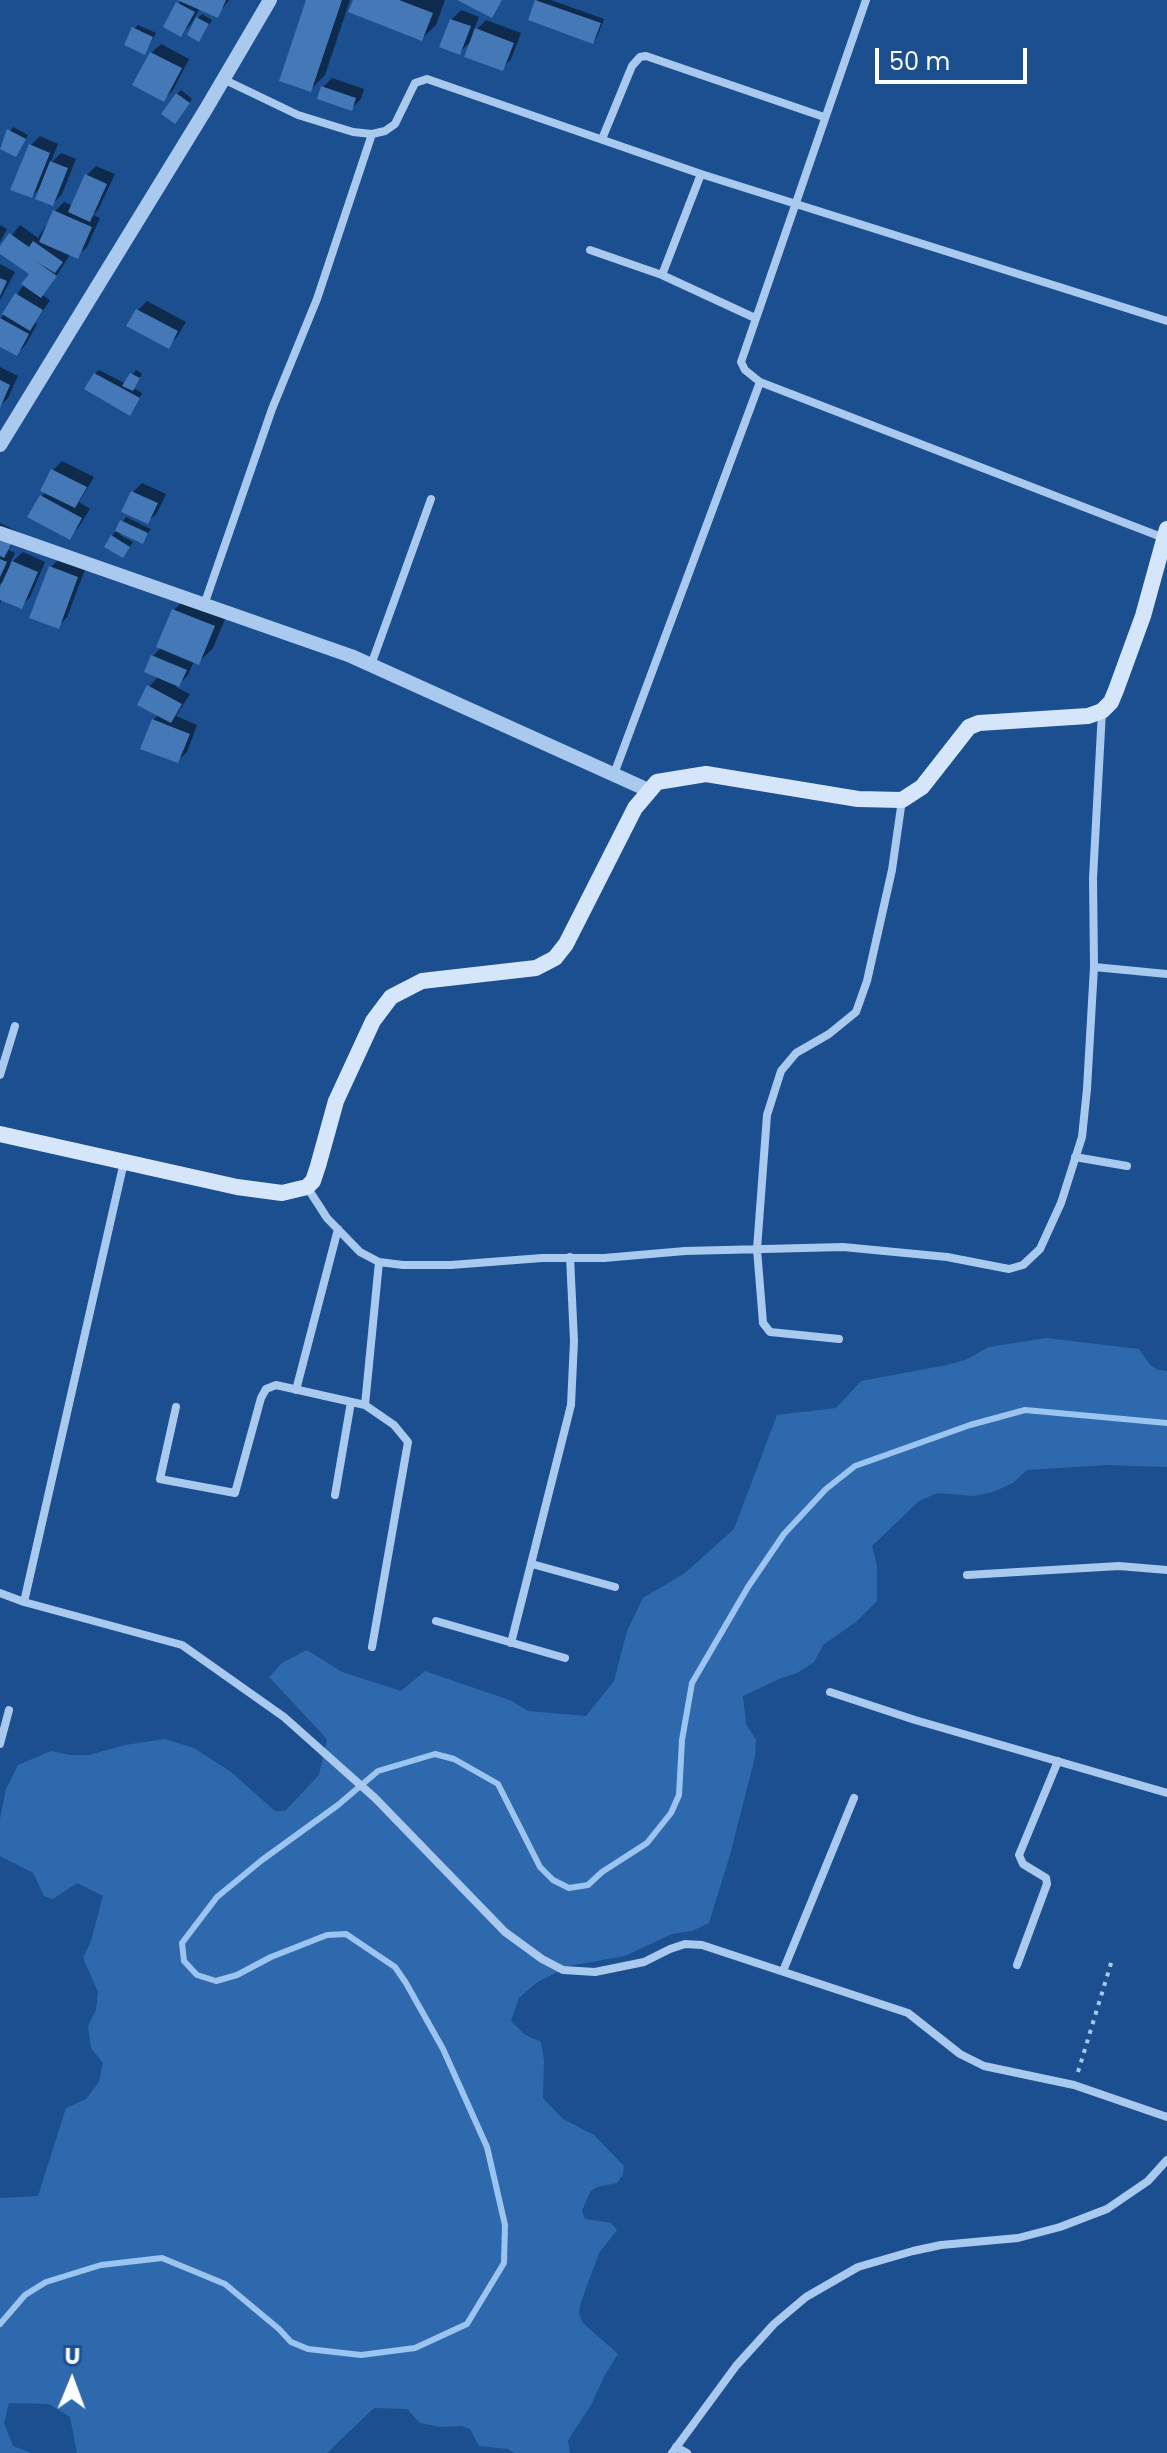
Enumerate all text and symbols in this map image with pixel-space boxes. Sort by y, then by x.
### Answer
scale bar [879,32,1031,82]
text: 50 m [889,45,950,78]
north arrow [32,2341,112,2421]
text: U [64,2341,80,2372]

